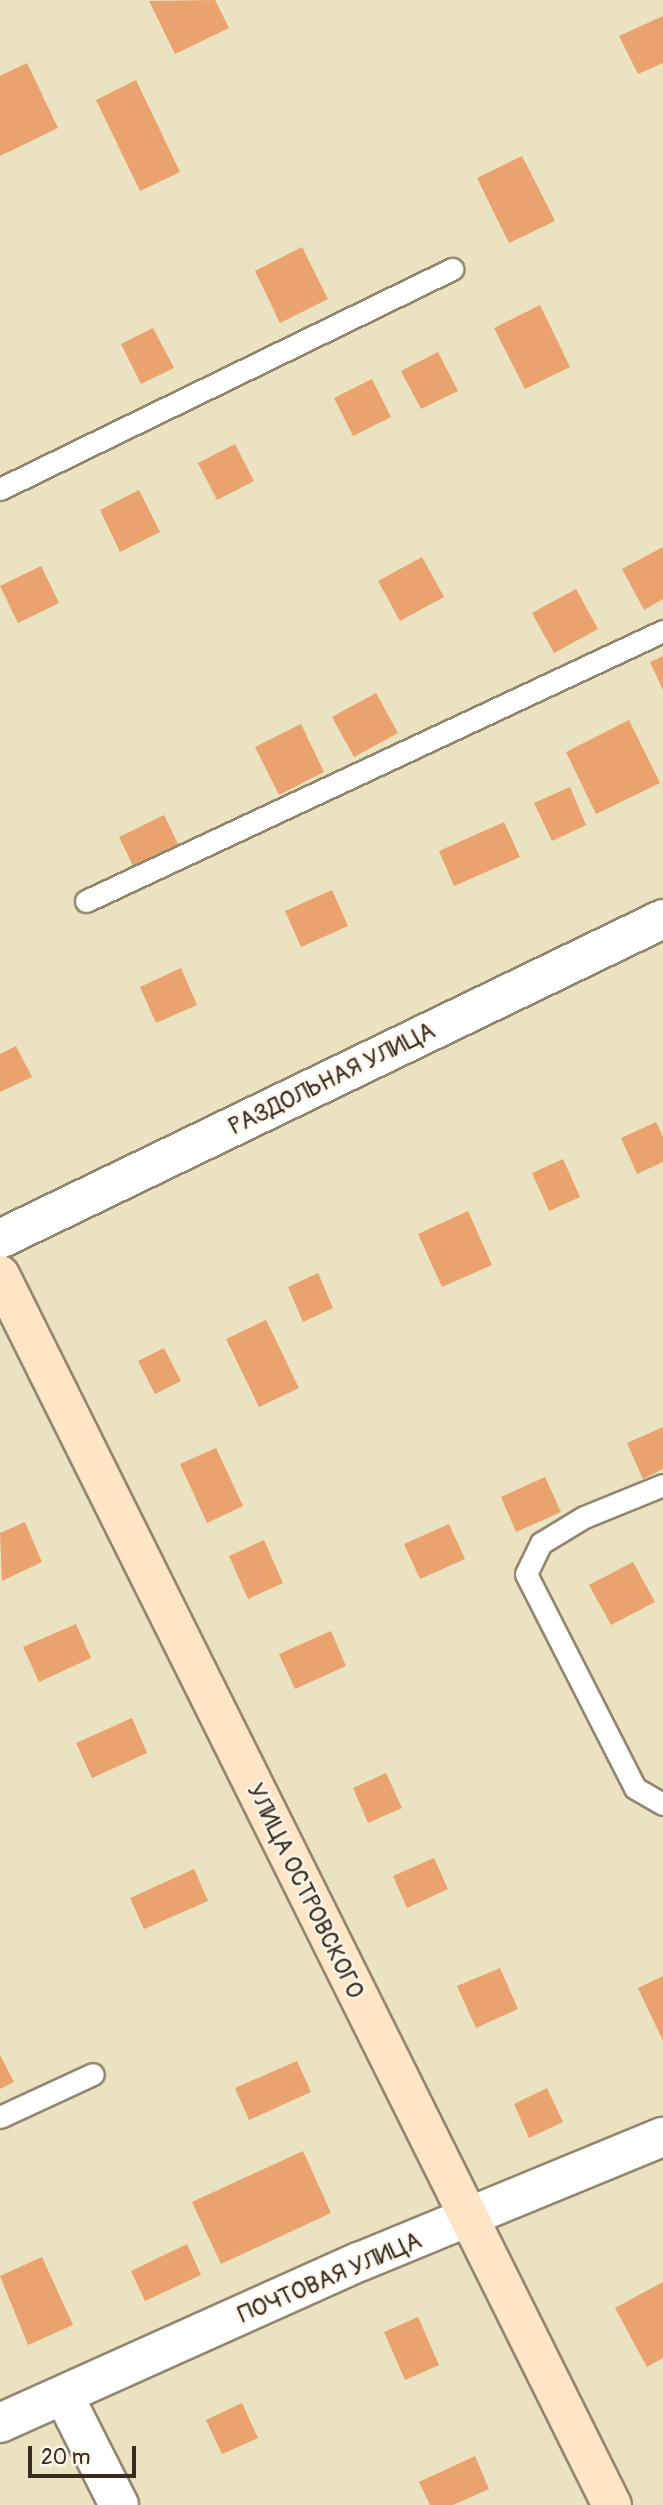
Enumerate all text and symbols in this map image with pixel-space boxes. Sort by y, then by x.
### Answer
street label: РАЗДОЛЬНАЯ УЛИЦА [224,1017,440,1141]
street label: УЛИЦА ОСТРОВСКОГО [240,1779,370,2003]
street label: ПОЧТОВАЯ УЛИЦА [234,2226,426,2330]
scale bar [32,2432,140,2476]
text: 20 m [41,2444,90,2471]

